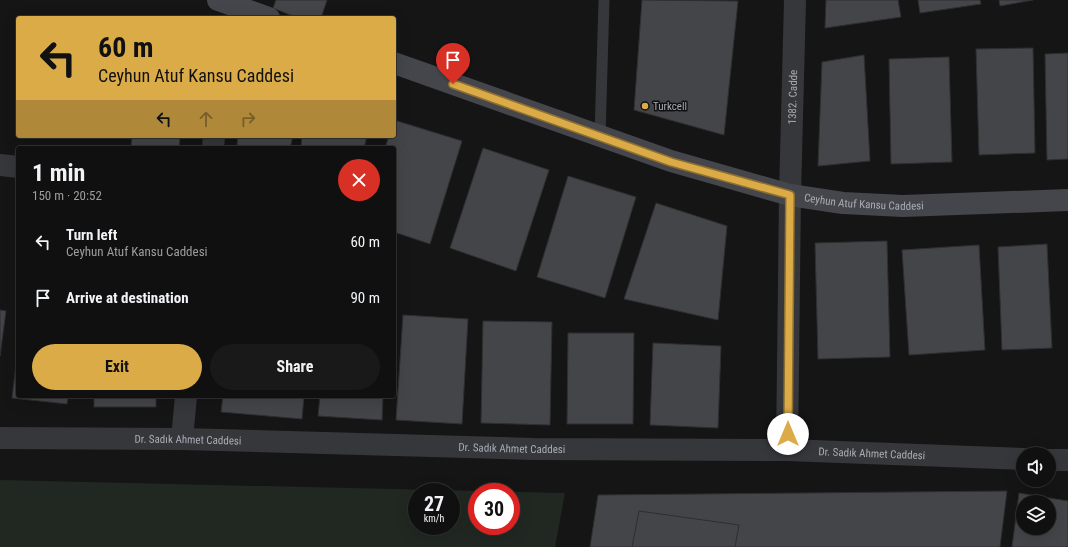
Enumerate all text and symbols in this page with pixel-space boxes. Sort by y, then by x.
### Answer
text: 60 m [98,31,154,64]
icon: left [32,32,84,84]
pin [436,43,470,84]
icon: arrive [442,49,464,71]
text: Ceyhun Atuf Kansu Caddesi [98,65,294,86]
street label: 1382. Cadde [786,69,800,125]
place label: Turkcell [653,100,687,113]
marker: Turkcell [640,101,650,111]
icon: left [153,108,175,130]
icon: ahead [195,108,217,130]
icon: right [237,108,259,130]
text: 1 min [32,159,85,187]
button: close [338,159,380,201]
text: 150 m · 20:52 [32,188,102,203]
street label: Ceyhun Atuf Kansu Caddesi [803,191,924,213]
text: Turn left [66,226,117,244]
icon: left [32,231,54,253]
text: 60 m [350,233,380,251]
text: Ceyhun Atuf Kansu Caddesi [66,244,208,259]
icon: arrive [32,287,54,309]
text: Arrive at destination [66,289,189,307]
text: 90 m [350,289,380,307]
button: Exit [32,344,202,390]
button: Share [210,344,380,390]
position arrow [767,413,809,455]
street label: Dr. Sadık Ahmet Caddesi [134,433,242,448]
street label: Dr. Sadık Ahmet Caddesi [458,441,565,456]
street label: Dr. Sadık Ahmet Caddesi [818,445,926,462]
map controls [1016,447,1056,535]
button: sound [1016,447,1056,487]
speed limit sign: 30 [468,483,520,535]
text: 27 [424,492,444,516]
button: layers [1016,495,1056,535]
text: km/h [424,513,444,524]

